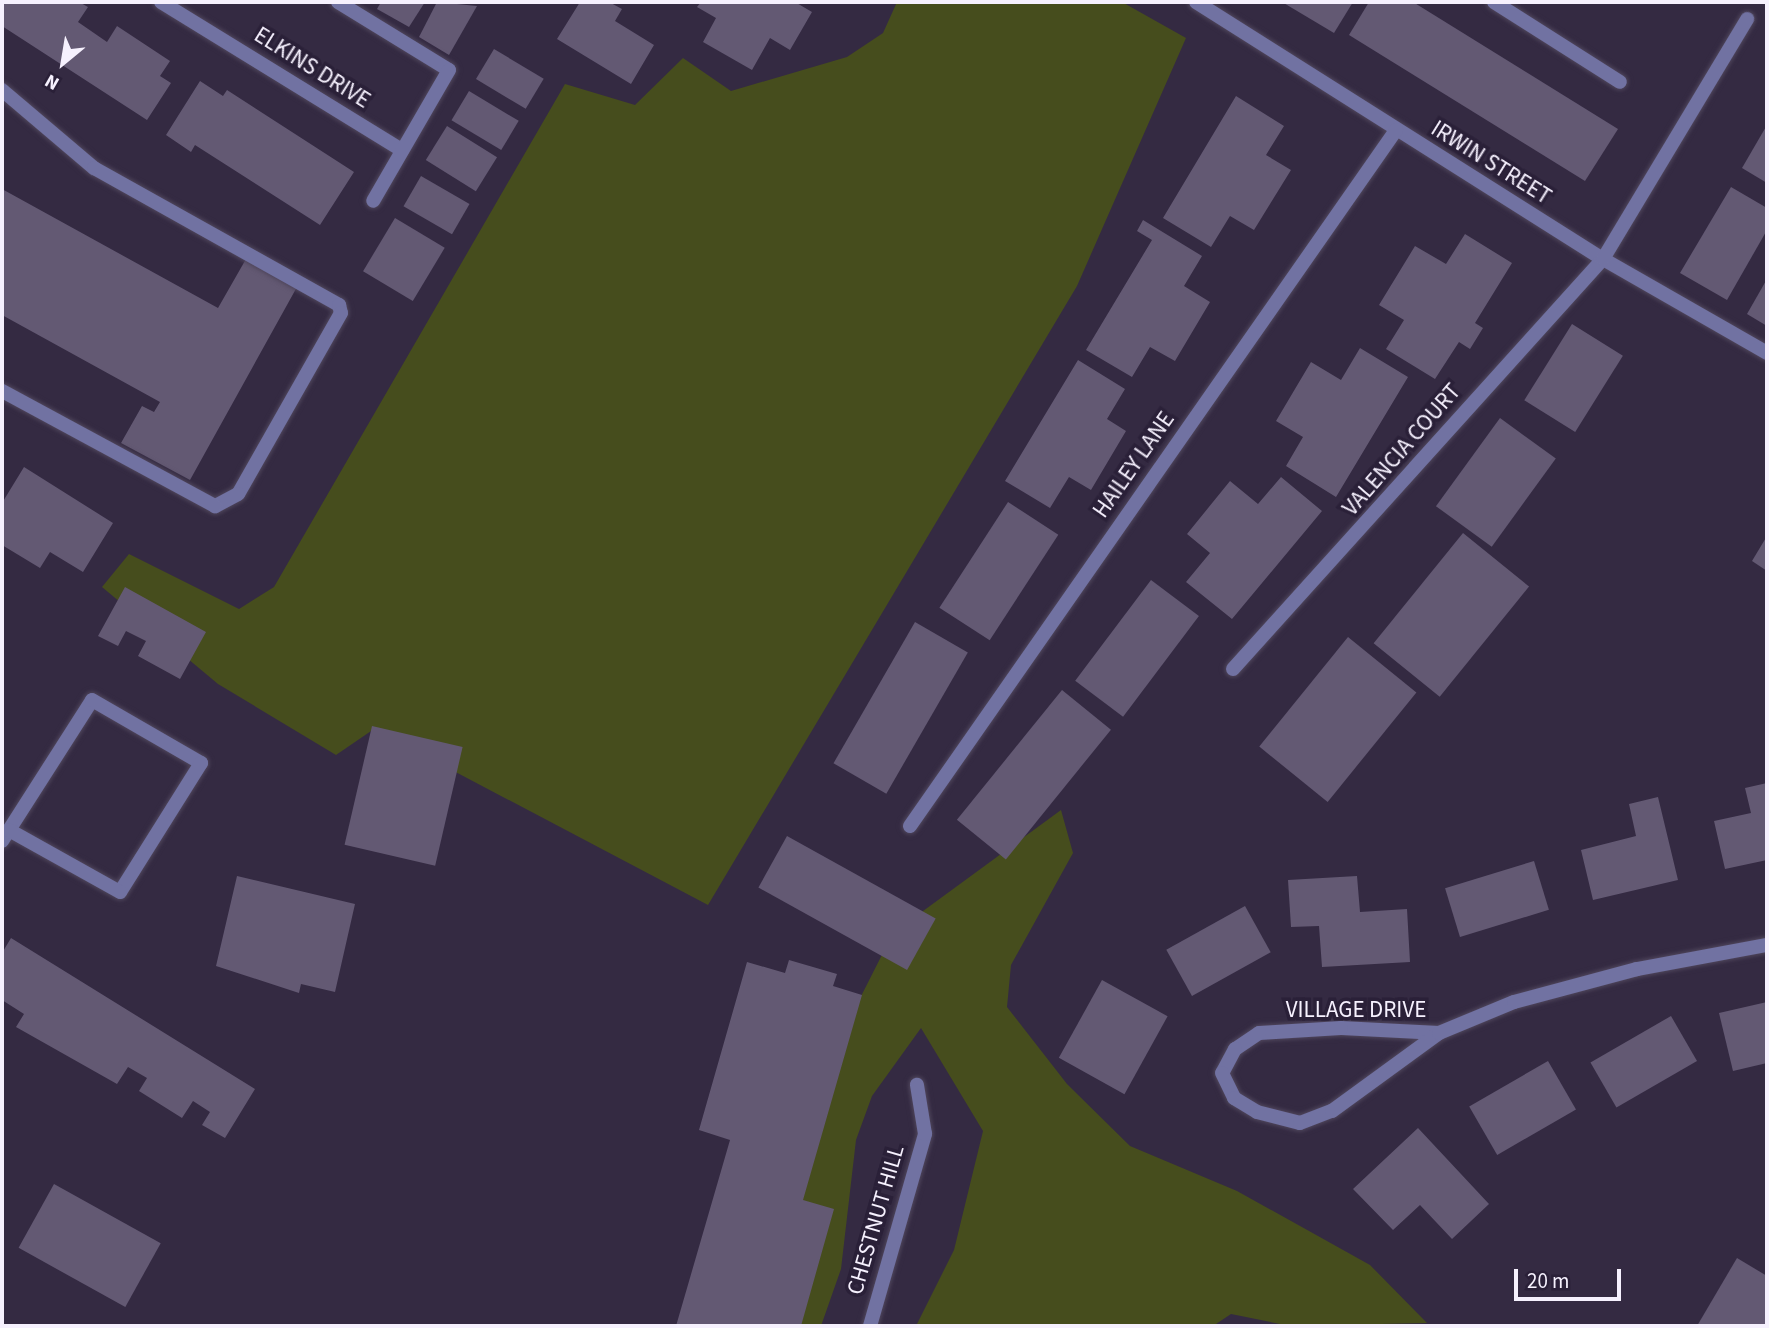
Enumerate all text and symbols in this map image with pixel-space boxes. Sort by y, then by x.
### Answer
street label: ELKINS DRIVE [249,21,375,115]
north arrow [28,28,98,98]
text: N [40,67,64,96]
street label: IRWIN STREET [1426,115,1556,211]
street label: VALENCIA COURT [1337,378,1467,522]
street label: HAILEY LANE [1087,407,1181,523]
street label: VILLAGE DRIVE [1286,996,1426,1024]
street label: CHESTNUT HILL [841,1142,911,1298]
scale bar [1517,1254,1624,1298]
text: 20 m [1527,1266,1569,1296]

